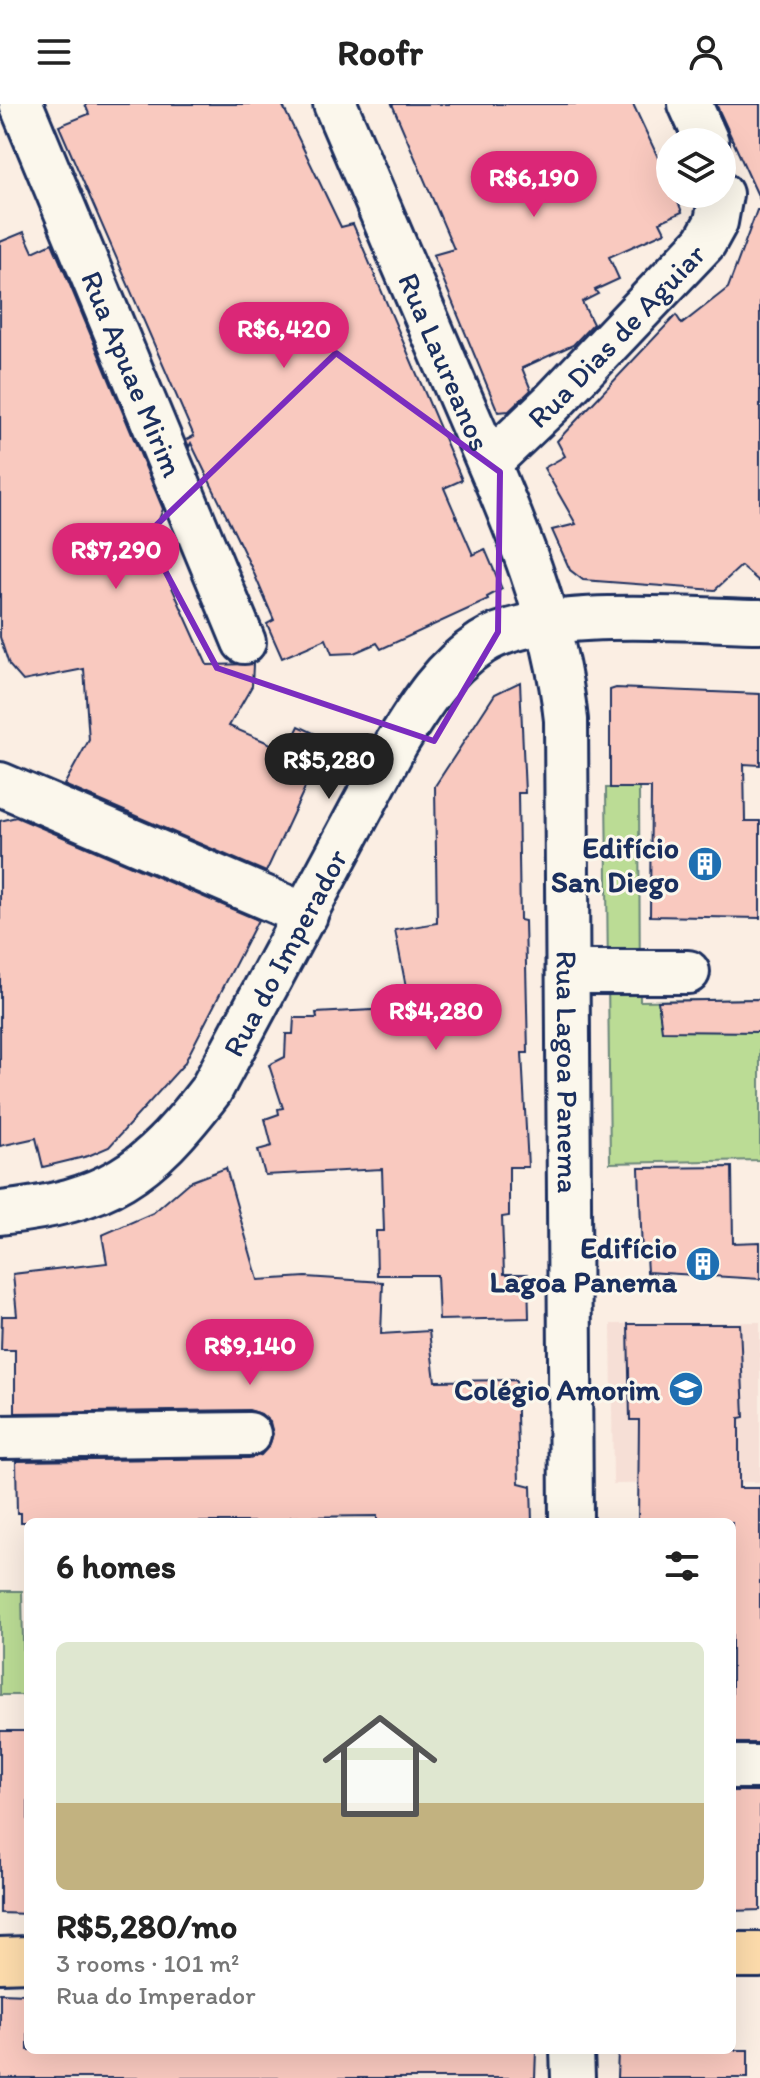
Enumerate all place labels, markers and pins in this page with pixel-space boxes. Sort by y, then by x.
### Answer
pin: R$6,190 [460,151,608,219]
pin: R$6,420 [210,302,358,370]
pin: R$7,290 [42,523,190,591]
pin: R$5,280 [255,733,403,801]
place label: Edifício San Diego [551,829,679,900]
building icon: Edifício San Diego [686,845,724,883]
pin: R$4,280 [362,984,510,1052]
place label: Edifício Lagoa Panema [489,1229,677,1300]
building icon: Edifício Lagoa Panema [684,1245,722,1283]
pin: R$9,140 [176,1319,324,1387]
school or university icon: Colégio Amorim [667,1370,705,1408]
place label: Colégio Amorim [454,1371,661,1408]

